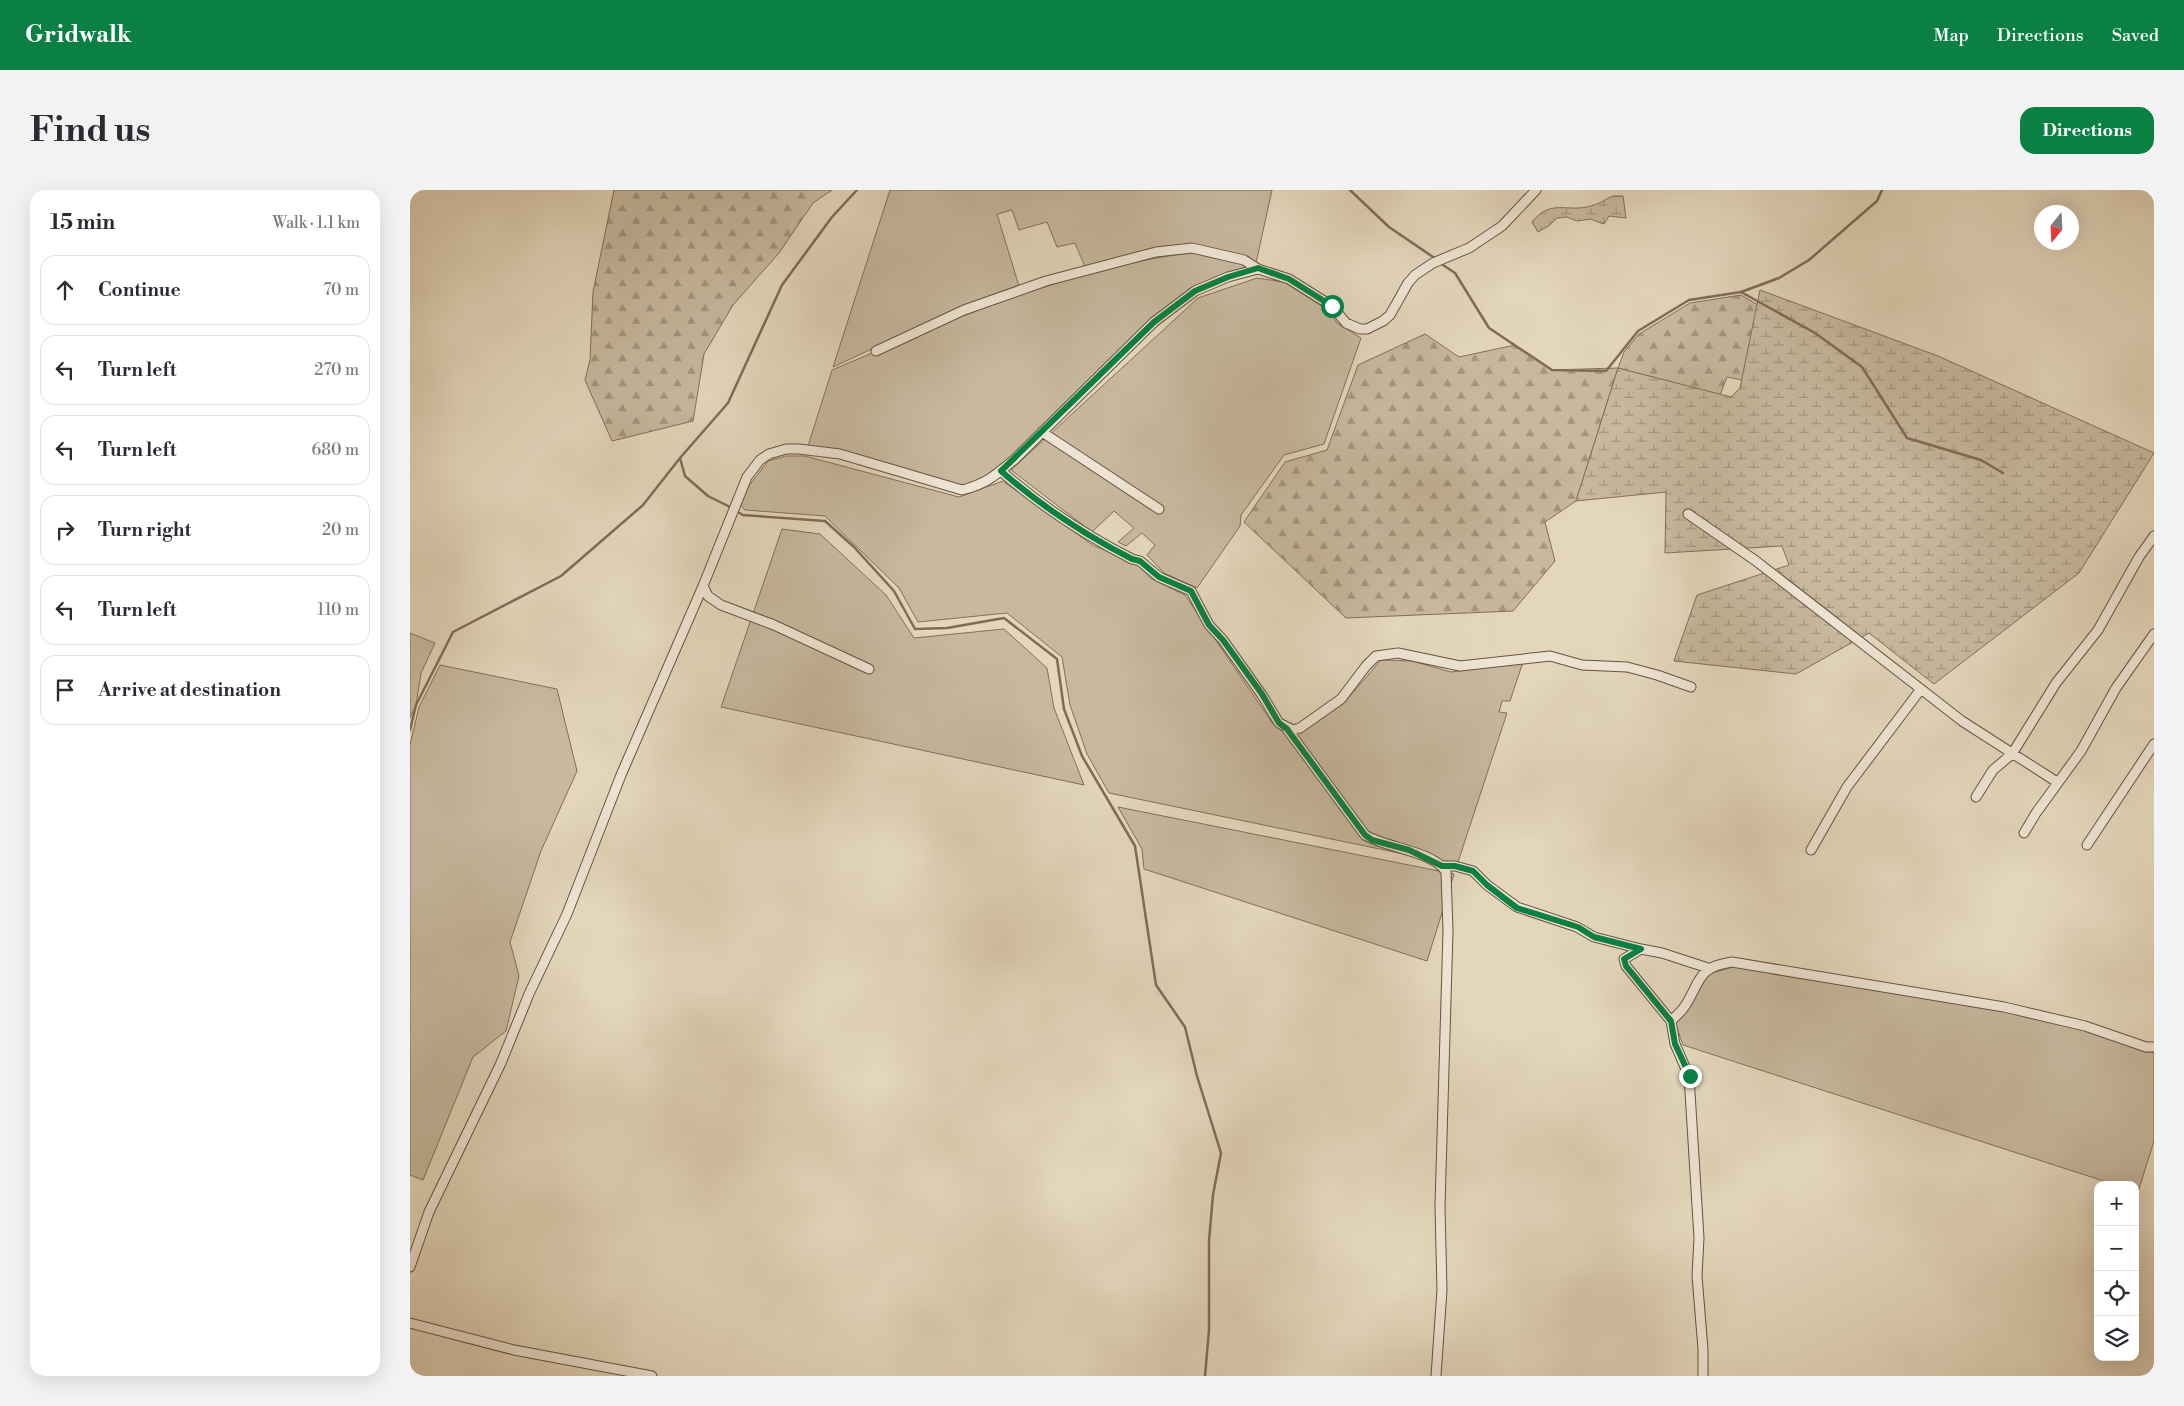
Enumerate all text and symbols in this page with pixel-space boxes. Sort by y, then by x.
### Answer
text: Gridwalk [25,20,132,50]
text: Map [1933,24,1969,47]
text: Directions [1997,24,2084,47]
text: Saved [2112,24,2159,47]
button: Directions [2020,107,2154,154]
text: Find us [30,109,150,152]
north arrow [2034,205,2079,250]
text: 15 min [50,210,115,236]
text: Walk · 1.1 km [272,213,360,233]
icon: ahead [51,276,79,304]
text: Continue [98,278,181,302]
text: 70 m [323,280,359,300]
route start [1321,295,1344,318]
icon: left [51,356,79,384]
text: Turn left [98,358,177,382]
text: 270 m [314,360,359,380]
icon: left [51,436,79,464]
text: Turn left [98,438,177,462]
text: 680 m [312,440,359,460]
icon: right [51,516,79,544]
text: Turn right [98,518,191,542]
text: 20 m [322,520,359,540]
icon: left [51,596,79,624]
text: Turn left [98,598,177,622]
text: 110 m [317,600,359,620]
icon: arrive [51,676,79,704]
text: Arrive at destination [98,678,281,702]
route end [1679,1065,1702,1088]
map controls [2094,1181,2139,1361]
button: + [2094,1181,2139,1226]
button: − [2094,1226,2139,1271]
button: locate [2094,1271,2139,1316]
button: layers [2094,1316,2139,1361]

